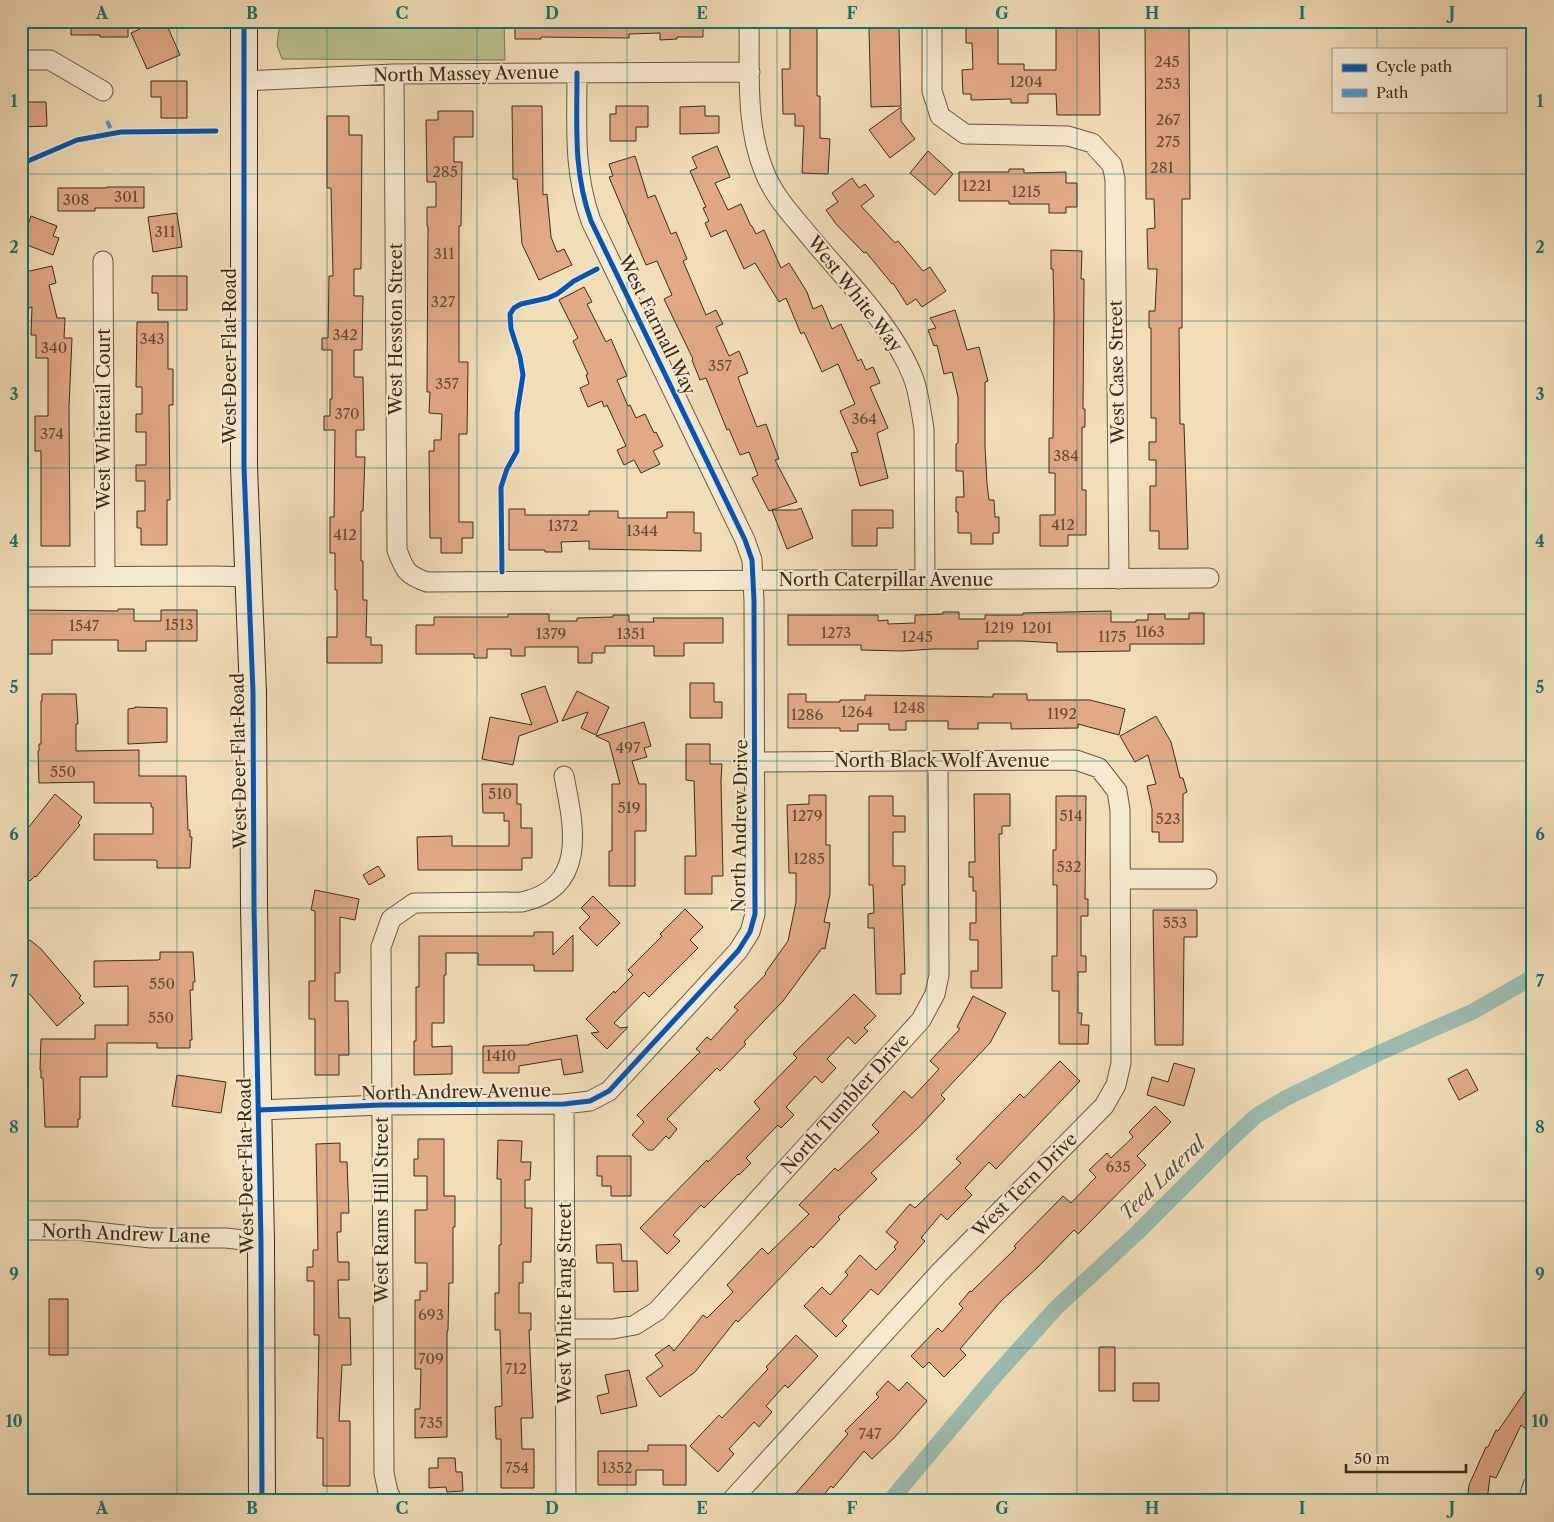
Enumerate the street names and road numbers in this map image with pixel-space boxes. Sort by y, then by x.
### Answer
street label: North Massey Avenue [373,61,559,87]
street label: West White Way [802,231,908,357]
street label: West Hesston Street [385,242,407,416]
street label: West Farmall Way [613,250,701,400]
street label: West Deer Flat Road [219,268,241,445]
street label: West Case Street [1105,299,1129,445]
street label: West Whitetail Court [93,328,115,511]
street label: North Caterpillar Avenue [779,569,993,591]
street label: West Deer Flat Road [226,673,252,850]
street label: North Andrew Drive [727,739,753,913]
street label: North Black Wolf Avenue [834,750,1050,772]
street label: North Tumbler Drive [776,1029,914,1179]
street label: West Deer Flat Road [233,1078,259,1255]
street label: North Andrew Avenue [361,1079,551,1105]
street label: West Rams Hill Street [371,1116,393,1304]
street label: West Tern Drive [967,1128,1082,1243]
street label: West White Fang Street [554,1201,576,1405]
street label: North Andrew Lane [41,1220,211,1248]

